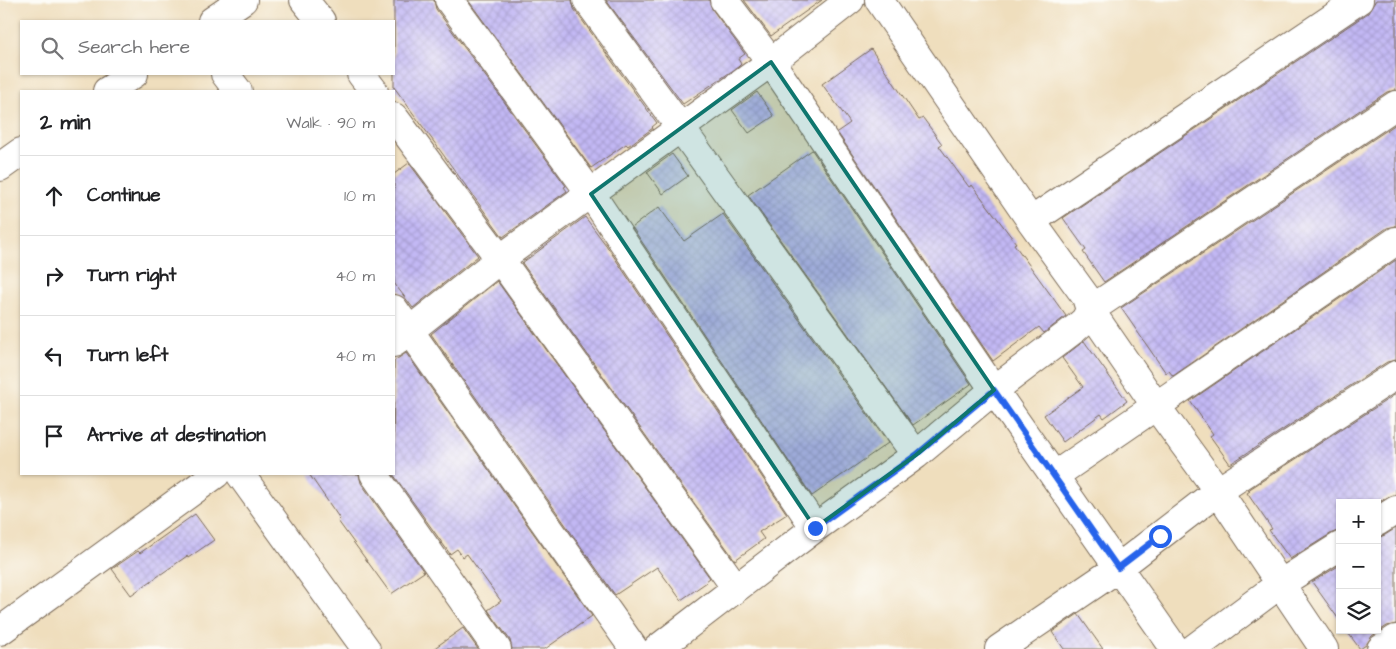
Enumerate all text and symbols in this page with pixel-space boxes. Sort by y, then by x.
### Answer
search box [20,20,395,75]
icon: search [38,34,66,62]
text: Search here [78,34,190,61]
text: 2 min [40,108,90,137]
text: Walk · 90 m [286,112,375,134]
icon: ahead [40,182,68,210]
text: Continue [87,182,161,209]
text: 10 m [344,185,375,207]
icon: right [40,262,68,290]
text: Turn right [87,262,176,289]
text: 40 m [335,265,375,287]
icon: left [40,342,68,370]
text: Turn left [87,342,168,369]
text: 40 m [335,345,375,367]
icon: arrive [40,422,68,450]
text: Arrive at destination [87,422,266,449]
map controls [1336,499,1381,634]
button: + [1336,499,1381,544]
route end [804,517,827,540]
route start [1149,525,1172,548]
button: − [1336,544,1381,589]
button: layers [1336,589,1381,634]

